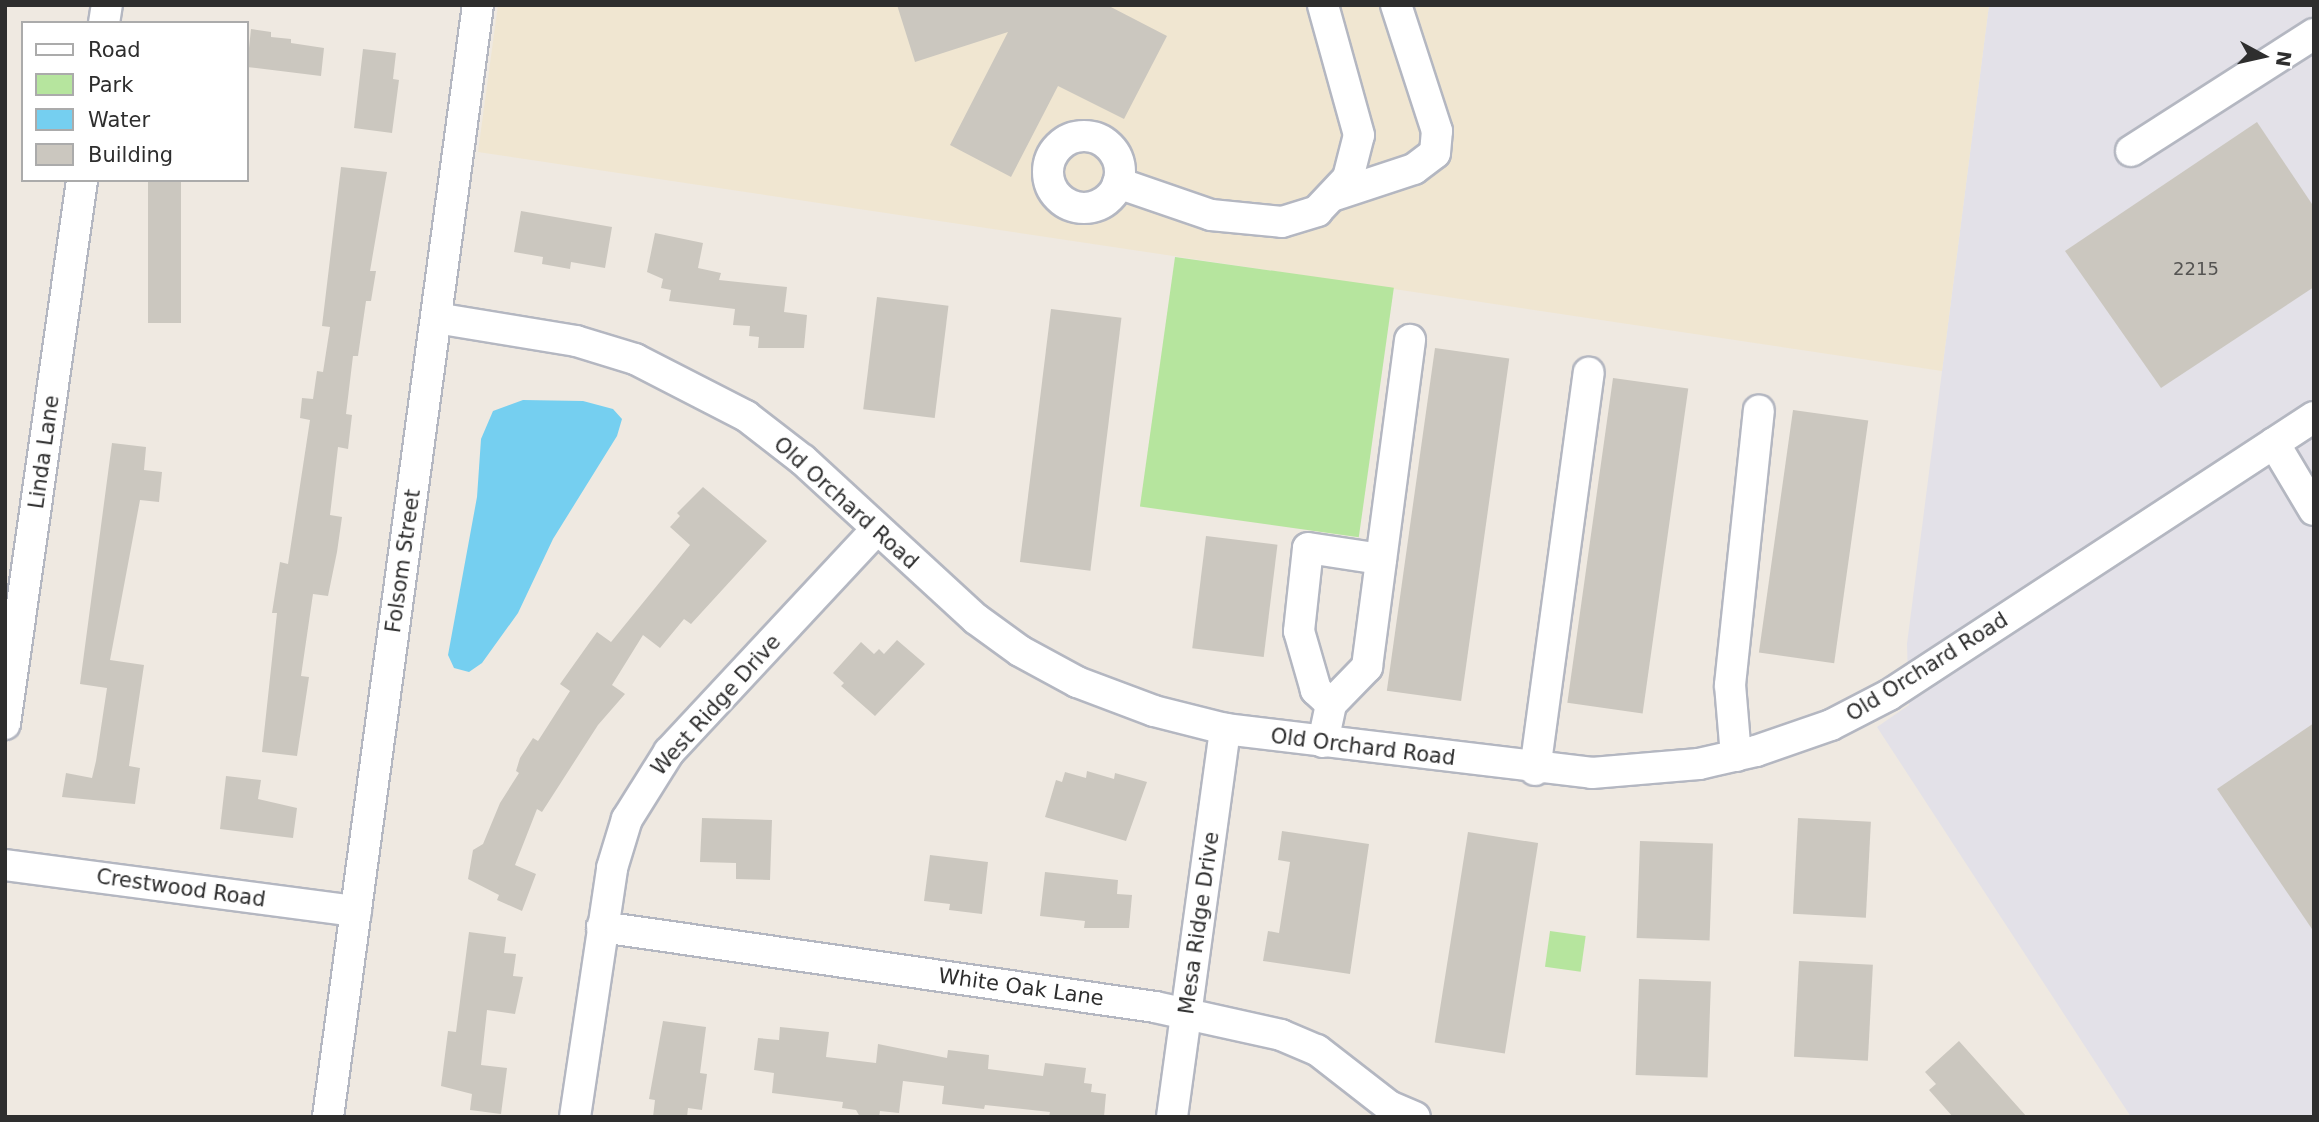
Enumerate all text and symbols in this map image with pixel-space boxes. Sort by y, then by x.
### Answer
legend [21,21,248,182]
north arrow [2228,21,2298,91]
text: Road [88,38,141,62]
text: N [2272,50,2296,68]
text: Park [88,73,133,97]
text: Water [88,108,150,132]
text: Building [88,143,173,167]
house number: 2215 [2173,258,2219,280]
street label: Linda Lane [24,394,64,510]
street label: Old Orchard Road [769,431,923,575]
street label: Folsom Street [380,488,426,634]
street label: Old Orchard Road [1842,607,2012,727]
street label: West Ridge Drive [646,629,786,781]
street label: Old Orchard Road [1269,723,1457,771]
street label: Mesa Ridge Drive [1174,830,1224,1016]
street label: Crestwood Road [95,864,267,912]
street label: White Oak Lane [937,963,1105,1011]

